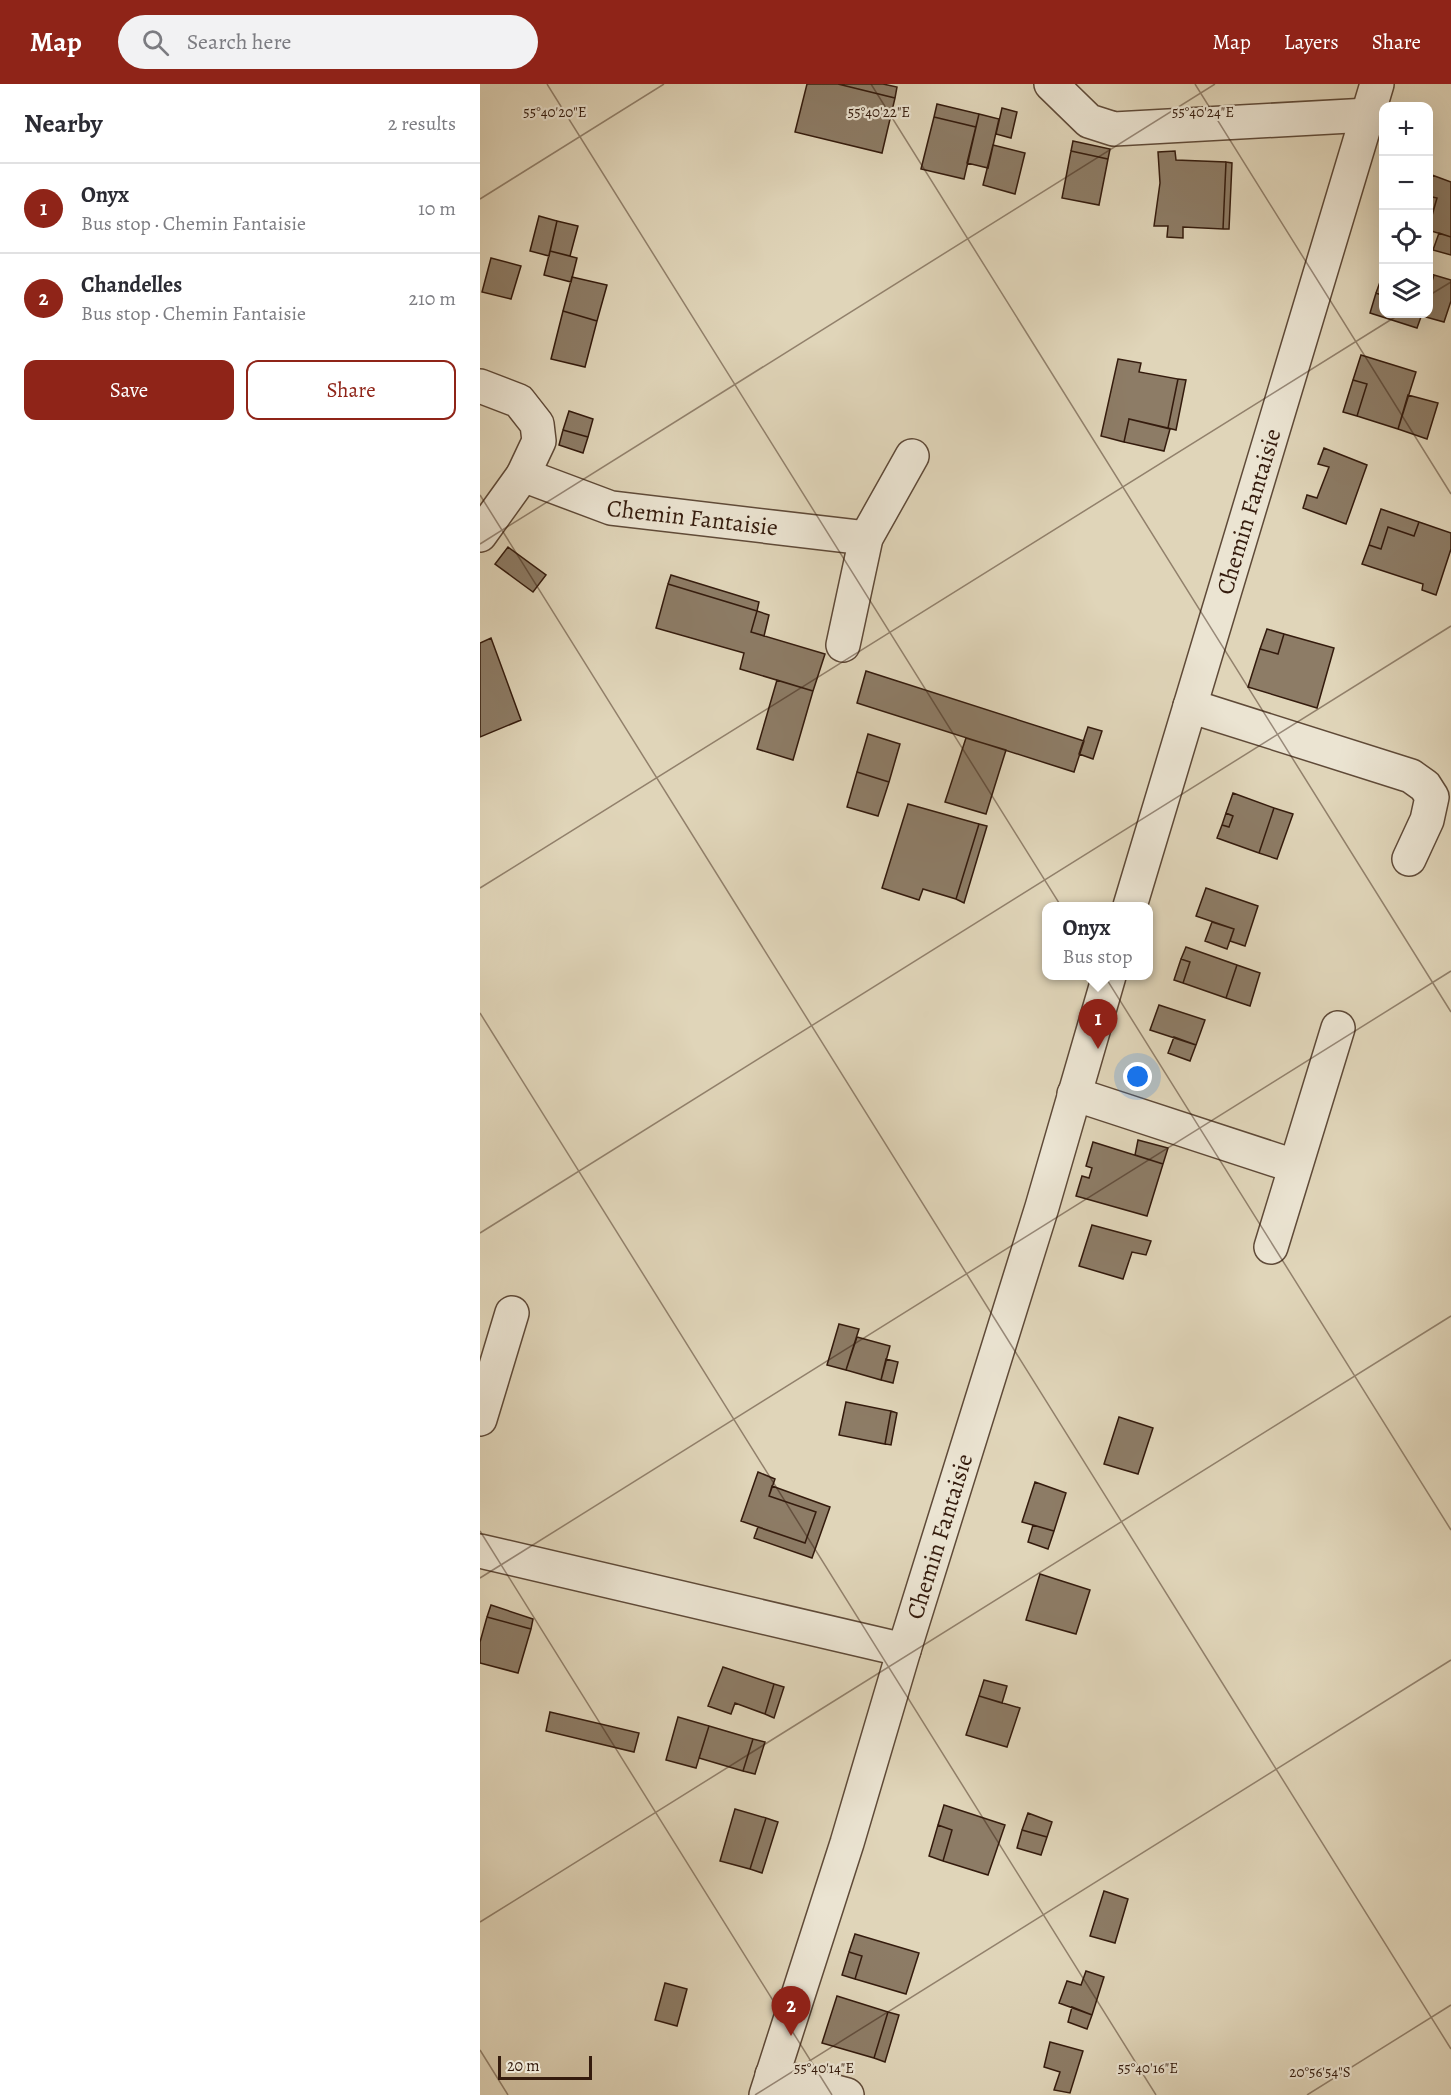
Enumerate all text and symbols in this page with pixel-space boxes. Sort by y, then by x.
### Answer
search box [118,15,538,69]
text: Map [30,23,82,61]
icon: search [139,26,172,59]
text: Search here [187,27,291,57]
text: Map [1212,28,1251,56]
text: Layers [1284,28,1339,56]
text: Share [1372,28,1421,56]
text: 55°40'20"E [523,102,587,122]
text: 55°40'22"E [848,102,910,122]
text: 55°40'24"E [1172,102,1234,122]
map controls [1379,102,1433,318]
button: + [1379,102,1433,156]
text: Nearby [24,106,103,141]
text: 2 results [388,110,456,137]
button: − [1379,156,1433,210]
text: Onyx [81,180,129,210]
text: 1 [40,195,47,222]
text: 10 m [418,195,456,222]
text: Bus stop · Chemin Fantaisie [81,210,306,237]
button: locate [1379,210,1433,264]
button: layers [1379,264,1433,318]
text: Chandelles [81,270,182,300]
text: 2 [39,285,48,312]
text: 210 m [408,285,456,312]
text: Bus stop · Chemin Fantaisie [81,300,306,327]
button: Save [24,360,234,420]
button: Share [246,360,456,420]
street label: Chemin Fantaisie [1208,424,1289,598]
street label: Chemin Fantaisie [605,492,780,544]
popup [1042,902,1153,980]
text: Onyx [1063,913,1110,943]
text: Bus stop [1063,943,1132,970]
pin: 1 [1078,1000,1118,1049]
your location [1123,1062,1152,1091]
street label: Chemin Fantaisie [899,1449,980,1623]
pin: 2 [772,1986,810,2036]
scale bar [498,2053,592,2080]
text: 20 m [507,2055,540,2077]
text: 55°40'14"E [794,2058,854,2078]
text: 55°40'16"E [1118,2058,1178,2078]
text: 20°56'54"S [1289,2062,1351,2082]

